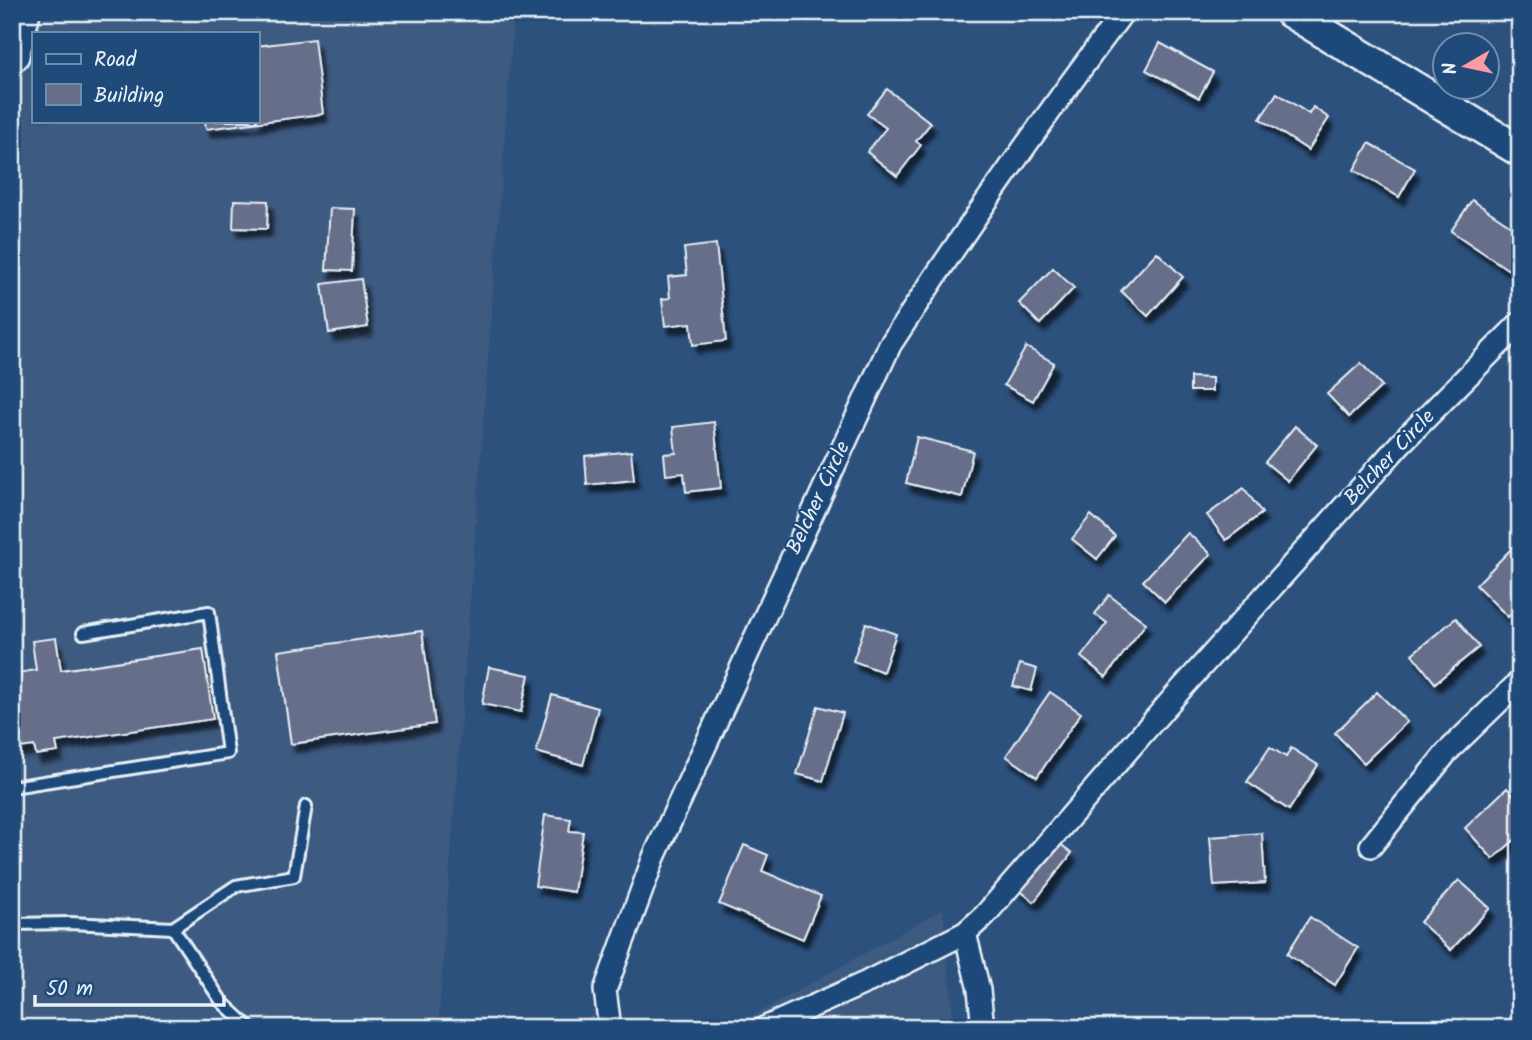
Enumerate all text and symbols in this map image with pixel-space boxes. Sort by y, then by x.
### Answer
legend [32,32,259,122]
north arrow [1430,32,1500,102]
text: Road [94,44,137,77]
text: N [1435,60,1467,77]
text: Building [94,80,164,113]
street label: Belcher Circle [1336,402,1444,514]
street label: Belcher Circle [778,435,860,560]
scale bar [35,963,224,1007]
text: 50 m [46,973,93,1006]

